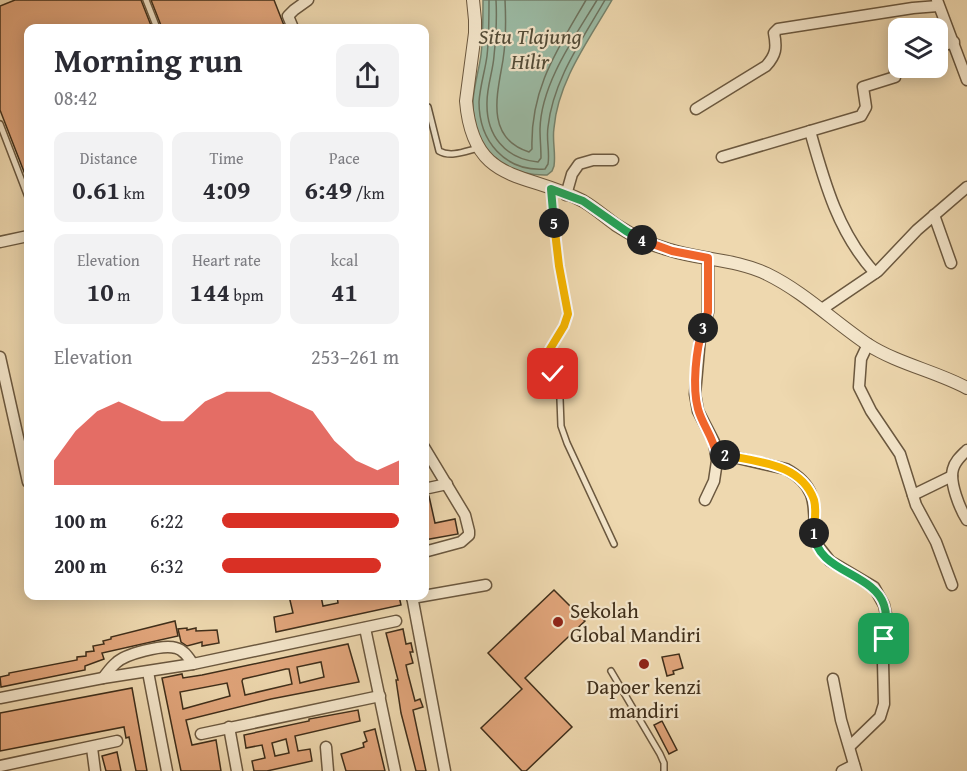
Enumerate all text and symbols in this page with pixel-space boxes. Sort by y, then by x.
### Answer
map controls [888,18,948,78]
button: layers [888,18,948,78]
water label: Situ Tlajung Hilir [478,20,582,77]
text: Morning run [54,36,243,84]
button: share [336,44,399,107]
text: 08:42 [54,83,97,112]
text: Distance [80,146,137,170]
text: Time [209,146,244,170]
text: Pace [329,146,360,170]
text: 0.61 [72,170,120,209]
text: 4:09 [203,170,250,209]
text: 6:49 [304,170,352,209]
text: km [120,181,145,205]
text: /km [352,181,385,205]
pin: 5 [539,208,569,238]
text: 5 [550,211,558,235]
pin: 4 [627,225,657,255]
text: 4 [638,228,646,252]
text: Elevation [77,248,140,272]
text: Heart rate [192,248,261,272]
text: kcal [331,248,358,272]
text: 10 [87,272,114,311]
text: 144 [190,272,230,311]
text: 41 [331,272,358,311]
text: m [114,283,130,307]
text: bpm [230,283,263,307]
pin: 3 [688,313,718,343]
text: 3 [699,316,707,340]
text: Elevation [54,342,132,371]
text: 253–261 m [311,342,399,371]
pin [527,348,578,399]
icon: check [536,357,569,390]
pin: 2 [710,440,740,470]
text: 2 [721,443,729,467]
text: 100 m [54,506,107,535]
text: 6:22 [150,506,184,535]
pin: 1 [799,518,829,548]
text: 1 [810,521,818,545]
text: 200 m [54,551,107,580]
text: 6:32 [150,551,184,580]
place label: Sekolah Global Mandiri [570,595,701,650]
pin [858,613,909,664]
marker: Sekolah Global Mandiri [551,615,565,629]
icon: arrive [867,622,900,655]
marker: Dapoer kenzi mandiri [637,657,651,671]
place label: Dapoer kenzi mandiri [587,671,702,726]

